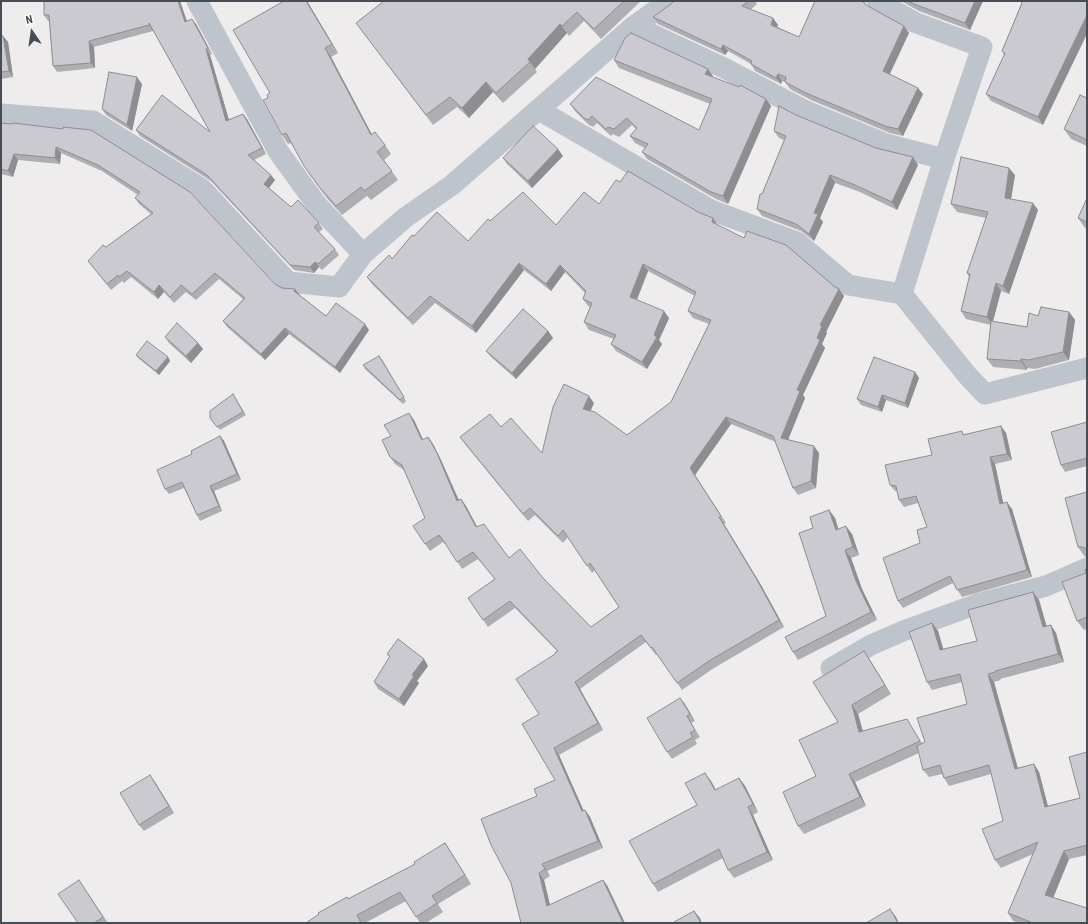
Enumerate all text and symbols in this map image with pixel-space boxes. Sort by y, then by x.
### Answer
north arrow [12,12,52,52]
text: N [24,13,34,27]

